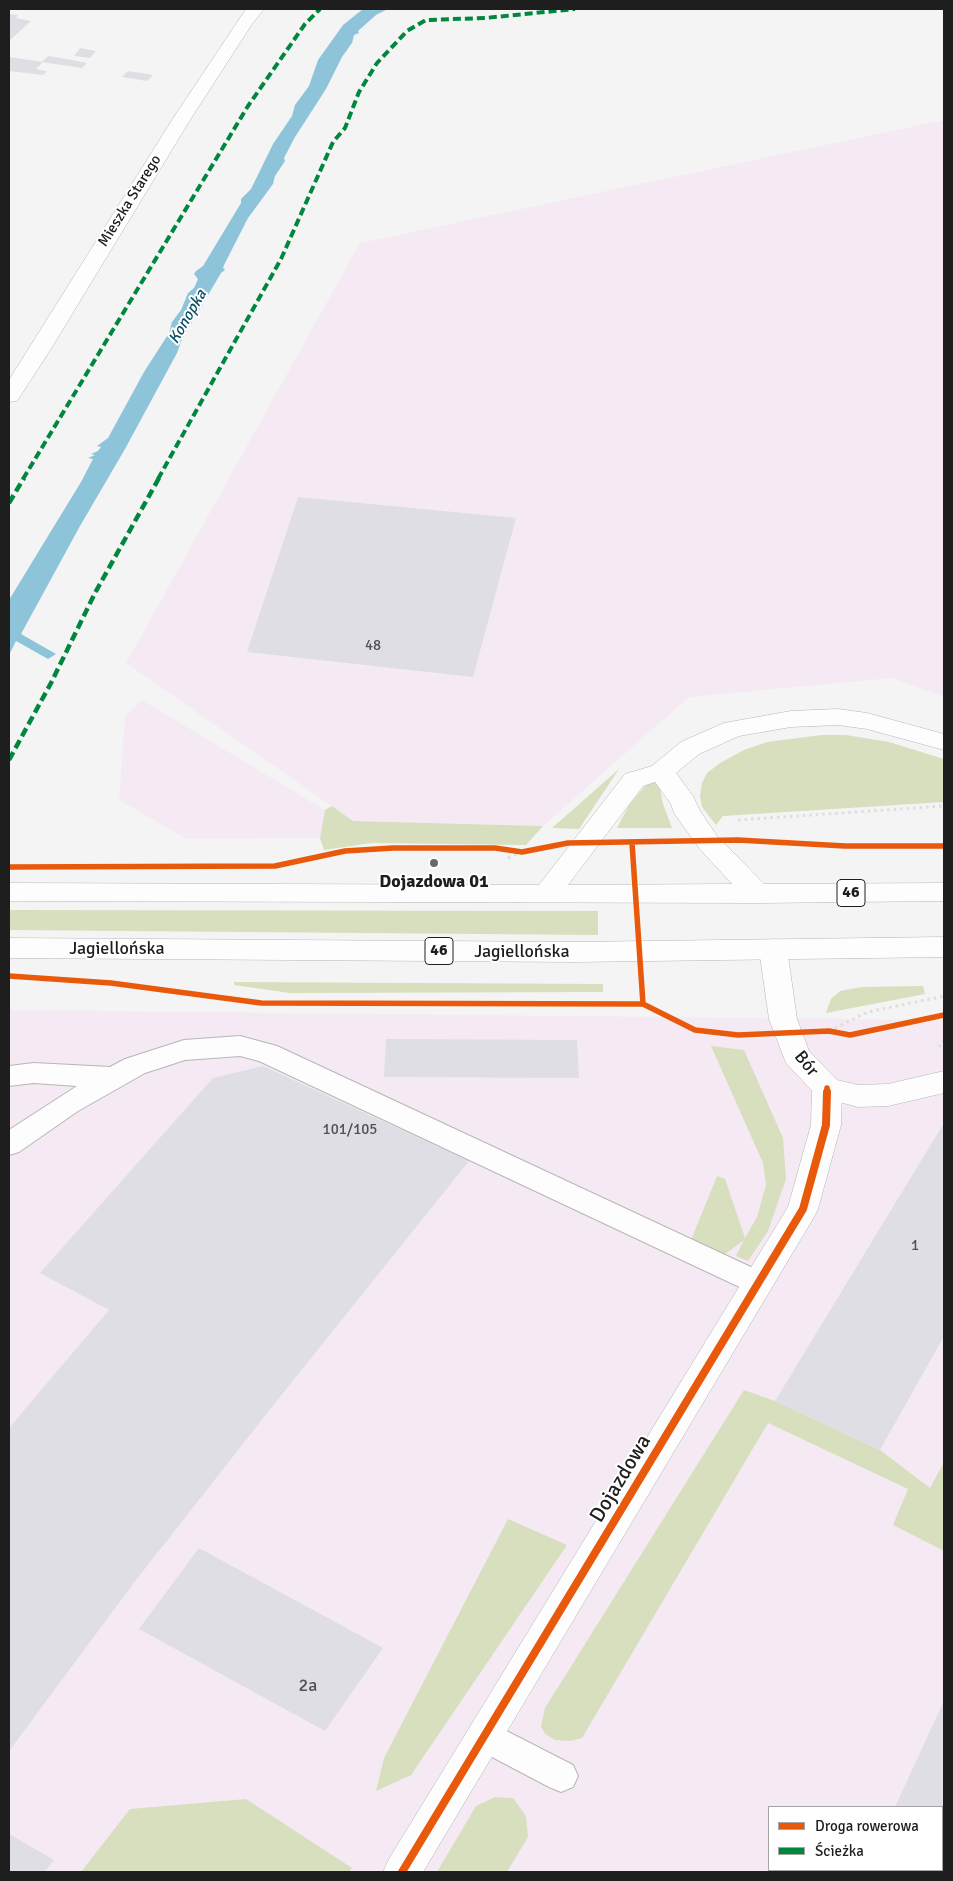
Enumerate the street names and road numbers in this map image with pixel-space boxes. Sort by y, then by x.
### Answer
street label: Mieszka Starego [95,152,165,250]
road number: 46 [837,880,865,906]
street label: Jagiellońska [69,938,165,960]
road number: 46 [425,938,453,964]
street label: Jagiellońska [474,941,570,963]
street label: Bór [789,1047,823,1081]
street label: Dojazdowa [585,1431,657,1527]

